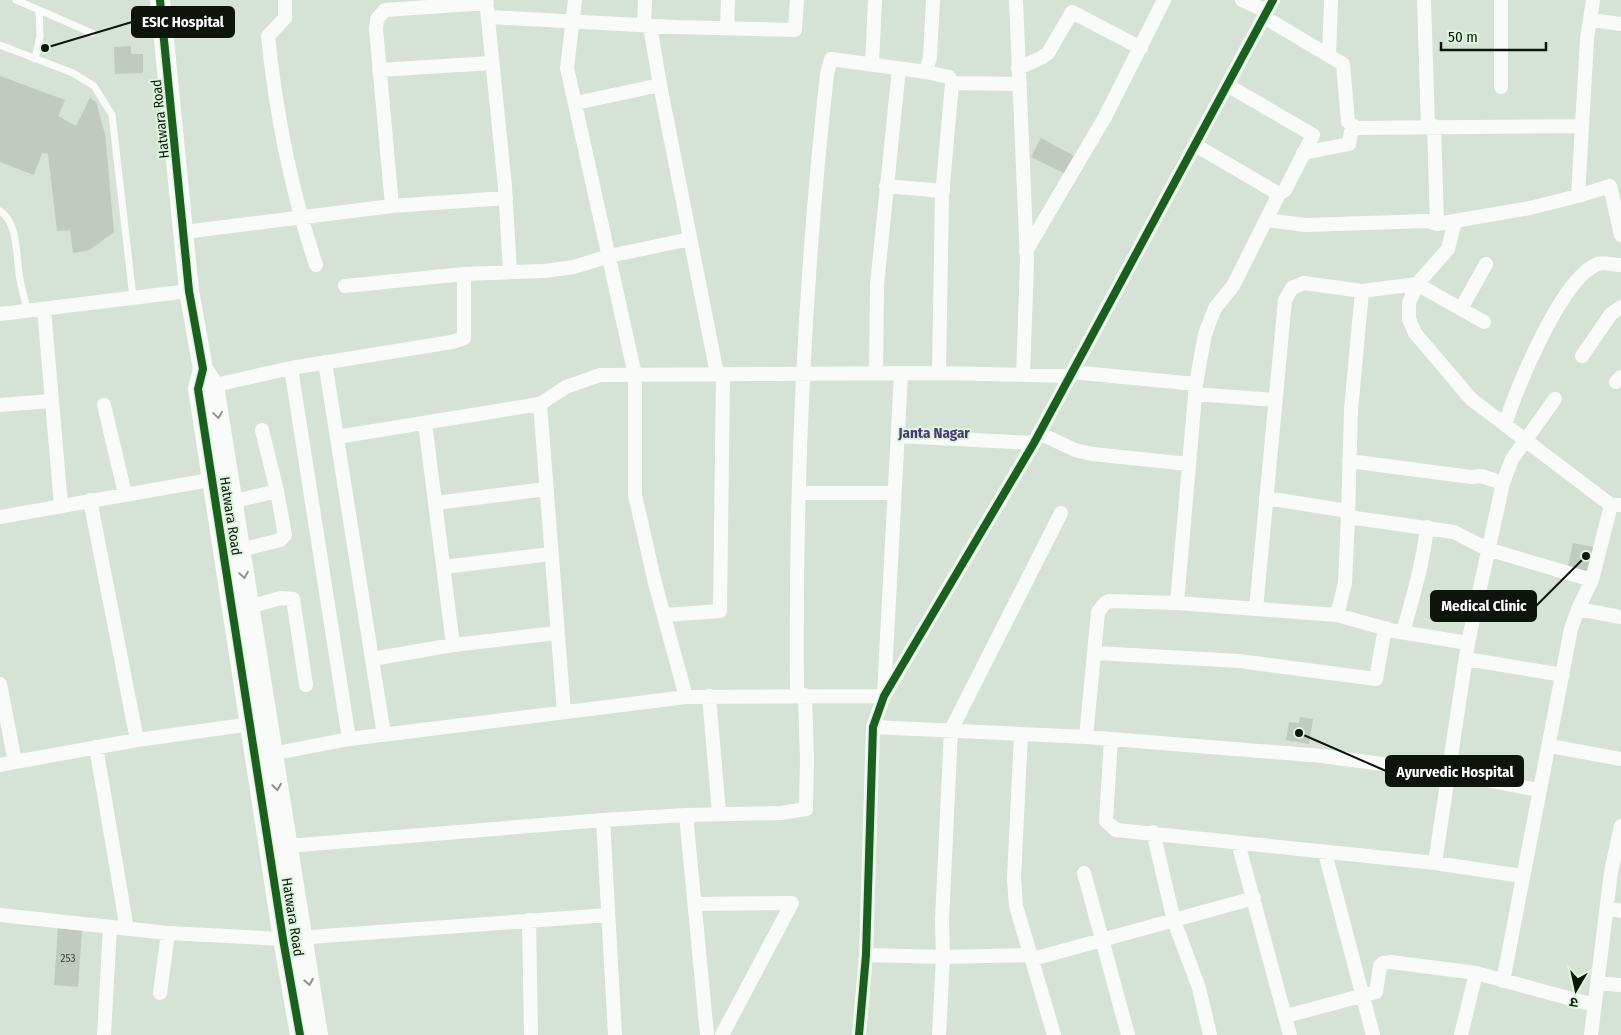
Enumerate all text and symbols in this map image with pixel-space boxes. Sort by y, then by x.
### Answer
callout: ESIC Hospital [132,7,234,37]
text: ESIC Hospital [142,13,225,31]
scale bar [1441,20,1546,52]
text: 50 m [1448,28,1478,46]
street label: Hatwara Road [148,79,173,159]
one-way arrow [212,411,223,419]
district label: Janta Nagar [897,424,970,442]
street label: Hatwara Road [216,476,245,557]
one-way arrow [238,571,248,579]
callout: Medical Clinic [1431,591,1536,621]
text: Medical Clinic [1441,597,1527,615]
callout: Ayurvedic Hospital [1386,756,1523,786]
text: Ayurvedic Hospital [1396,763,1514,781]
one-way arrow [272,783,282,792]
street label: Hatwara Road [278,877,307,958]
house number: 253 [61,952,75,965]
north arrow [1551,965,1601,1015]
one-way arrow [303,978,313,987]
text: उ [1568,993,1579,1011]

